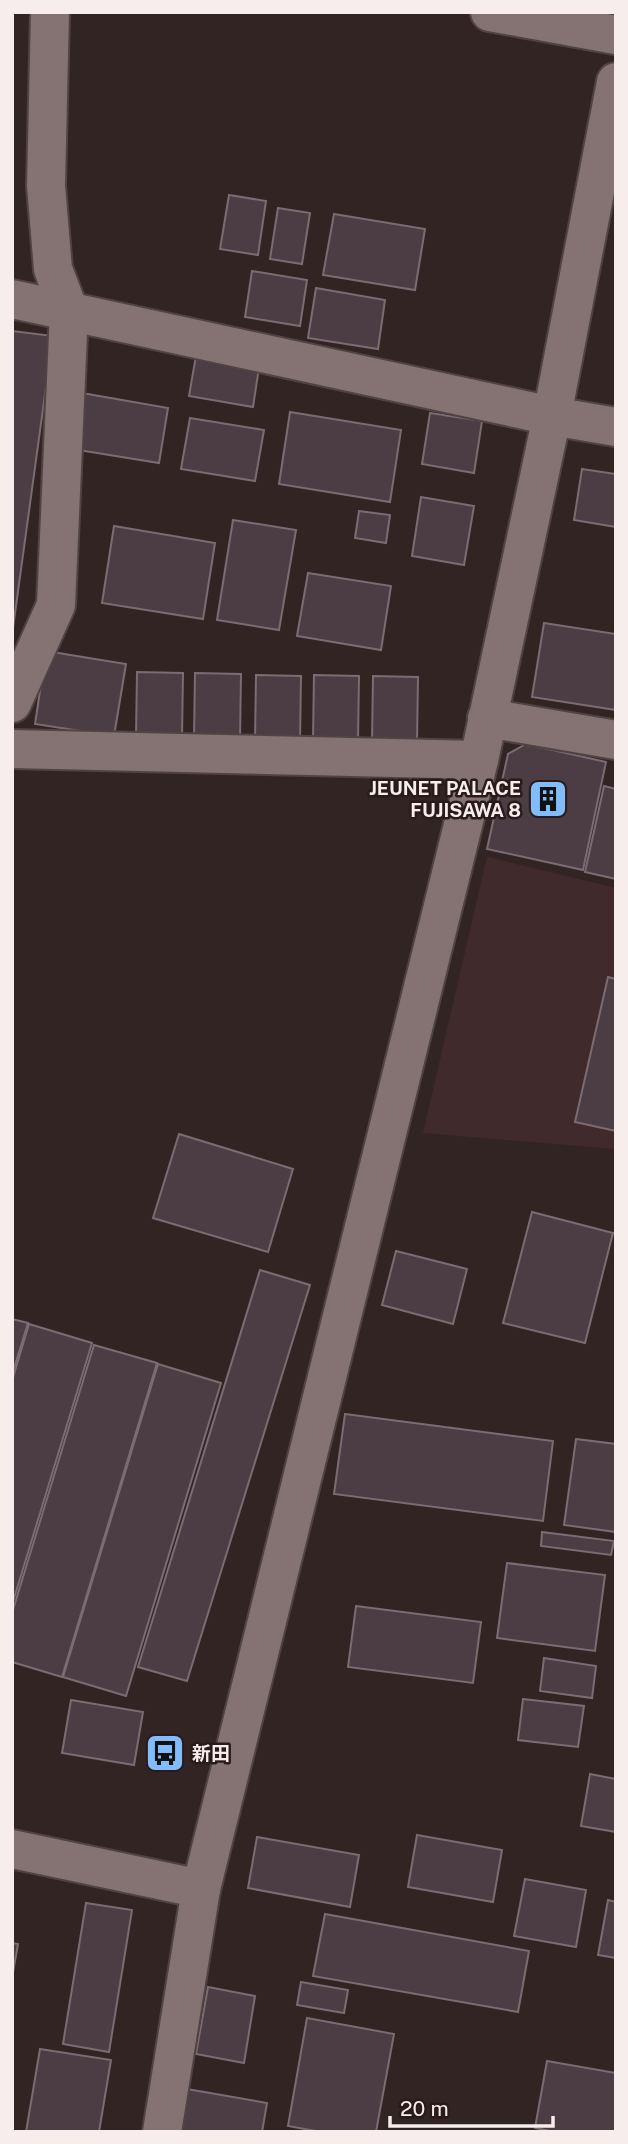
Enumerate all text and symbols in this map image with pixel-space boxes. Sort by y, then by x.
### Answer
place label: JEUNET PALACE FUJISAWA 8 [369,777,521,821]
building icon: JEUNET PALACE FUJISAWA 8 [527,778,569,820]
bus stop icon: 新田 [144,1732,186,1774]
place label: 新田 [192,1742,230,1764]
scale bar [390,2084,553,2128]
text: 20 m [400,2096,449,2121]

